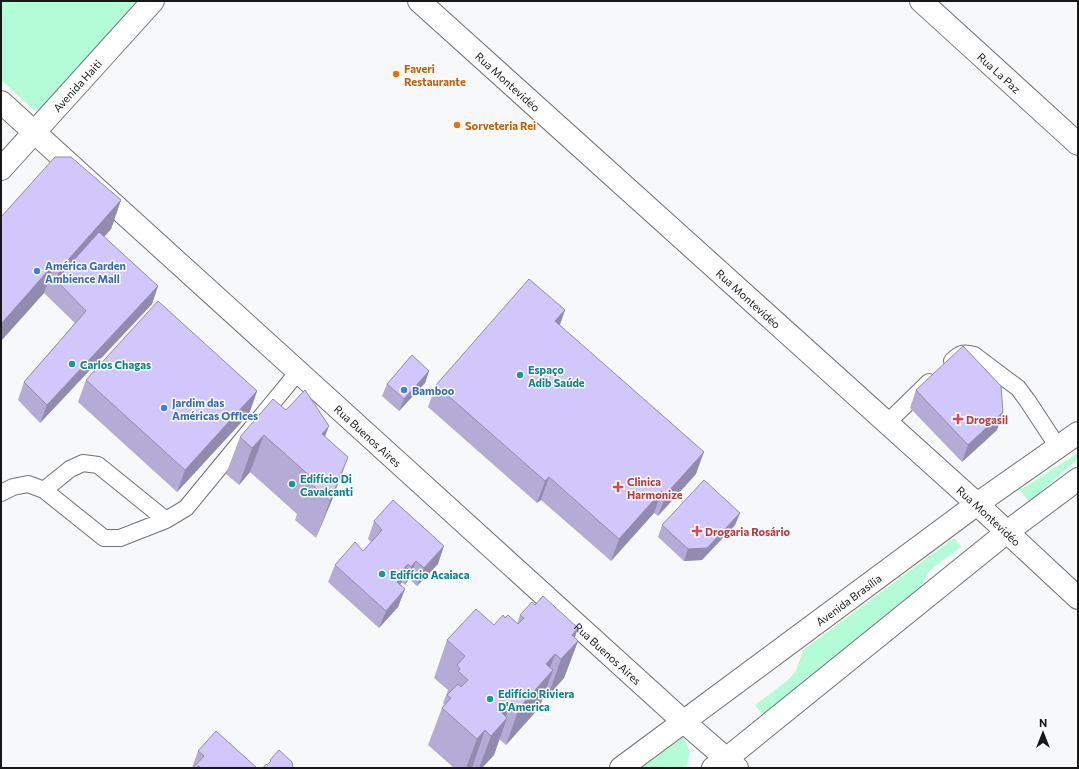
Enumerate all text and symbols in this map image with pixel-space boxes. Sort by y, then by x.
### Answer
street label: Rua Montevidéo [473,49,543,114]
street label: Rua La Paz [975,50,1024,96]
street label: Avenida Haiti [50,56,104,114]
place label: Faveri Restaurante [404,62,466,88]
marker: Faveri Restaurante [391,69,401,79]
place label: Sorveteria Rei [465,119,536,132]
marker: Sorveteria Rei [452,120,462,130]
place label: América Garden Ambience Mall [45,259,126,285]
marker: América Garden Ambience Mall [32,266,42,276]
street label: Rua Montevidéo [714,266,784,331]
place label: Carlos Chagas [80,358,151,371]
marker: Carlos Chagas [67,359,77,369]
place label: Espaço Adib Saúde [528,363,585,389]
marker: Espaço Adib Saúde [515,370,525,380]
place label: Bamboo [412,384,455,397]
marker: Bamboo [399,385,409,395]
place label: Jardim das Américas Offices [172,396,258,422]
street label: Rua Buenos Aires [332,402,404,469]
marker: Jardim das Américas Offices [159,403,169,413]
place label: Drogasil [966,413,1008,426]
marker: Drogasil [953,414,963,424]
place label: Edifício Di Cavalcanti [300,472,353,498]
place label: Clinica Harmonize [627,475,683,501]
marker: Edifício Di Cavalcanti [287,479,297,489]
marker: Clinica Harmonize [612,481,624,493]
street label: Rua Montevidéo [955,483,1024,548]
place label: Drogaria Rosário [705,525,790,538]
marker: Drogaria Rosário [692,526,702,536]
place label: Edifício Acaiaca [390,568,470,581]
marker: Edifício Acaiaca [377,569,387,579]
street label: Avenida Brasília [813,571,884,628]
street label: Rua Buenos Aires [572,620,644,687]
place label: Edifício Riviera D'America [498,687,575,713]
marker: Edifício Riviera D'America [485,694,495,704]
north arrow [1023,713,1063,753]
text: N [1039,716,1047,729]

